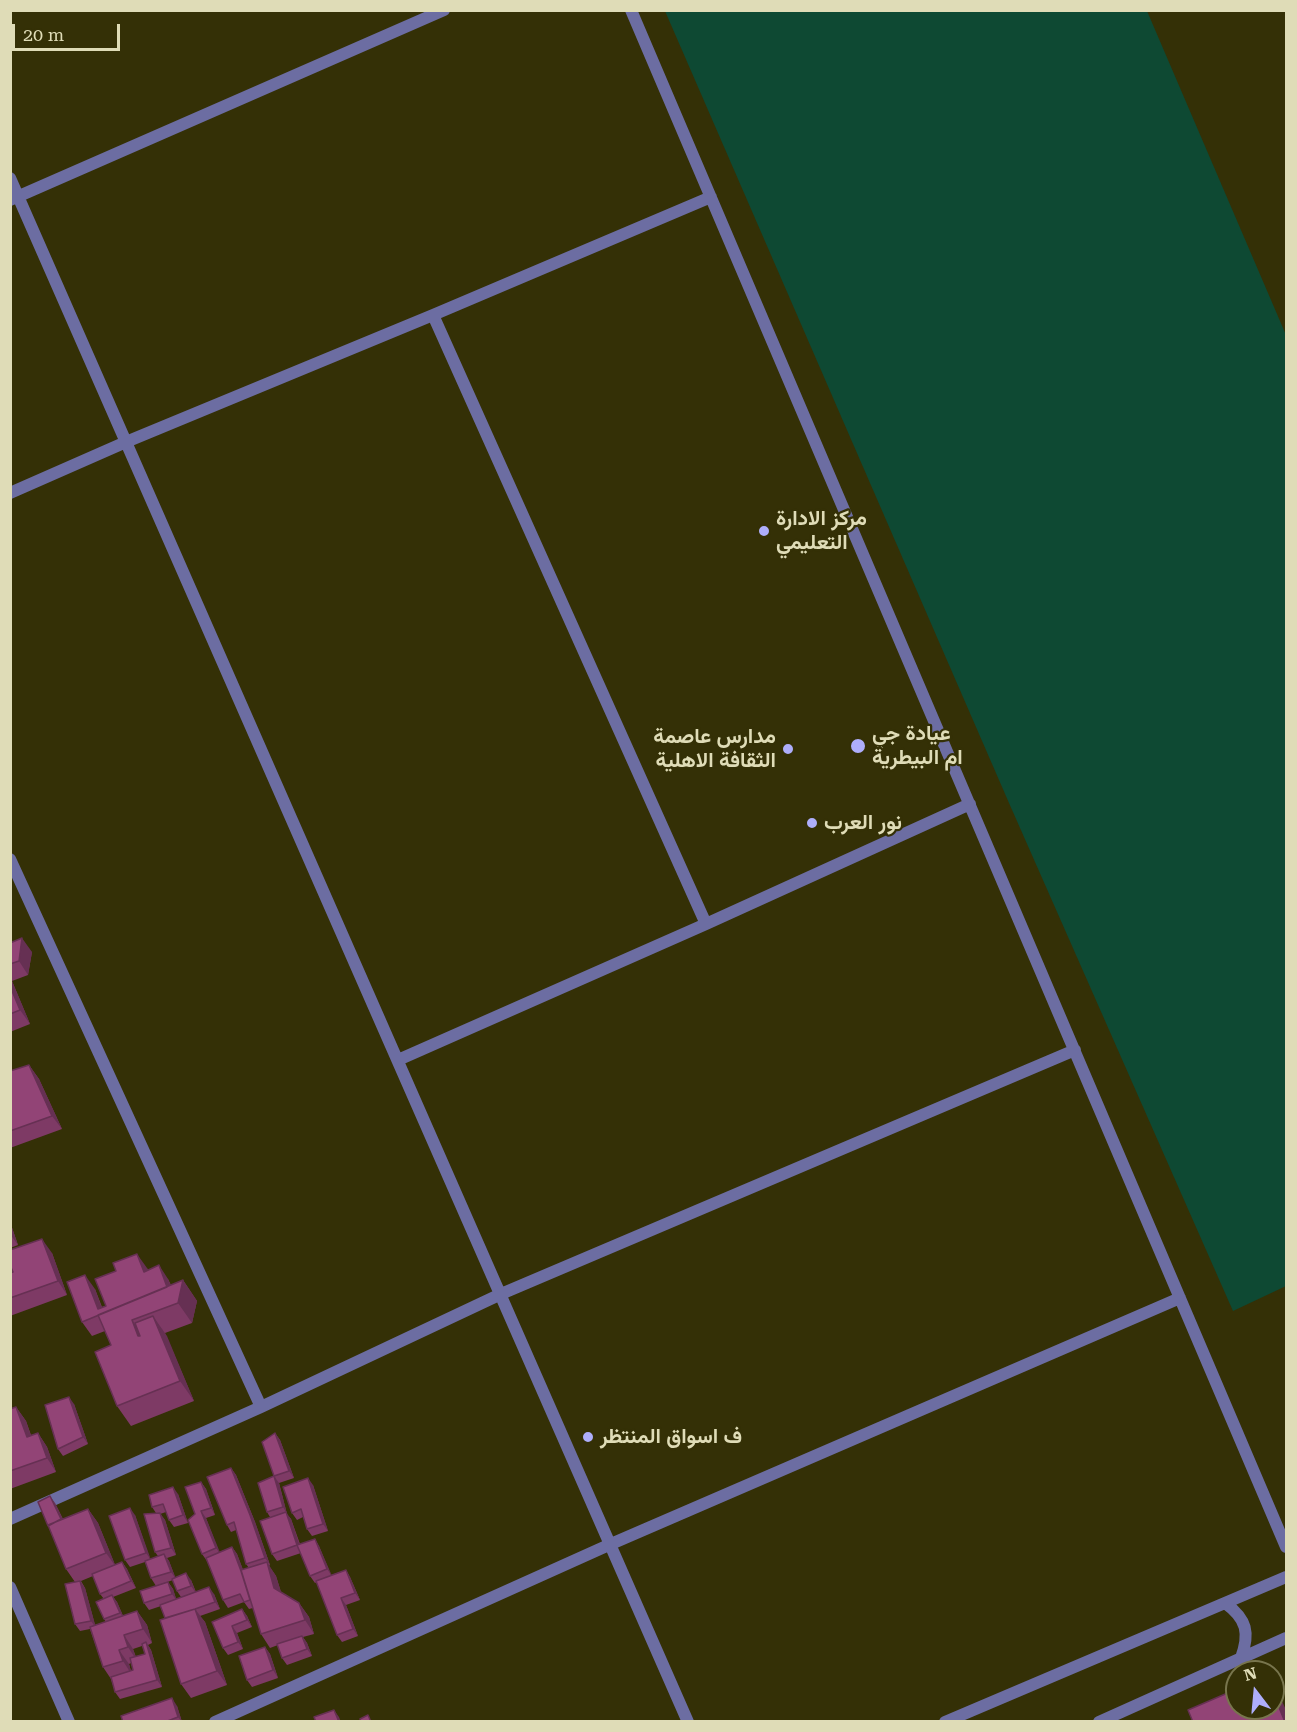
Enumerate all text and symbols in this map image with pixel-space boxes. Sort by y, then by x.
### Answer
scale bar [15,12,123,50]
text: 20 m [23,24,64,45]
place label: مركز الادارة التعليمي [776,506,867,556]
marker: مركز الادارة التعليمي [757,524,771,538]
place label: عيادة جي ام البيطرية [872,721,963,771]
place label: مدارس عاصمة الثقافة الاهلية [653,724,776,774]
marker: عيادة جي ام البيطرية [849,737,867,755]
marker: مدارس عاصمة الثقافة الاهلية [781,742,795,756]
place label: نور العرب [824,810,902,836]
marker: نور العرب [805,816,819,830]
place label: ف اسواق المنتظر [600,1424,742,1450]
marker: ف اسواق المنتظر [581,1430,595,1444]
north arrow [1225,1660,1285,1720]
text: N [1242,1663,1259,1685]

